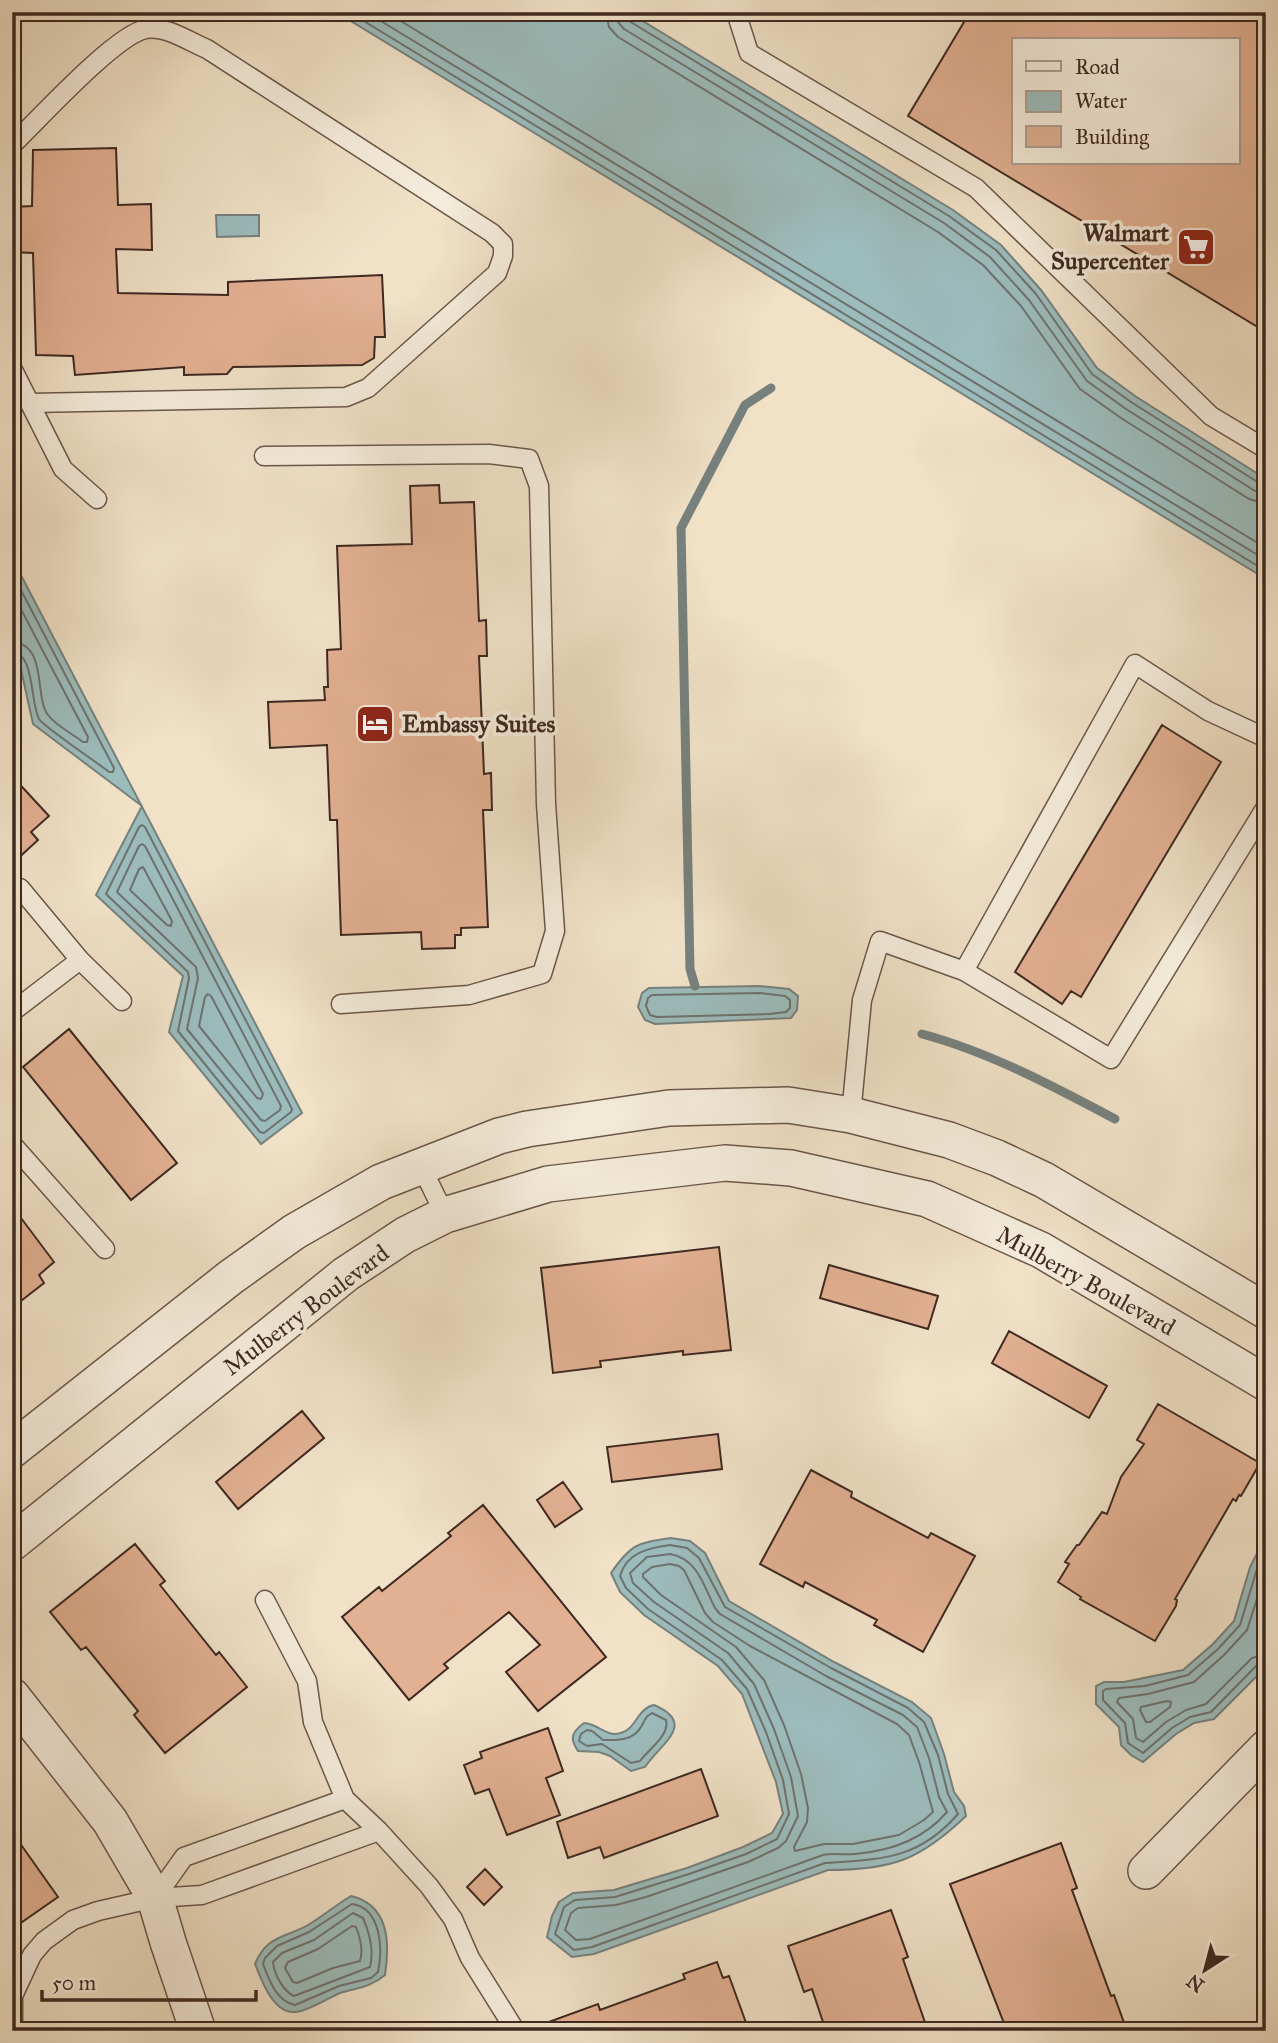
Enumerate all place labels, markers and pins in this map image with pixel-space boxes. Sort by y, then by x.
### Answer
place label: Walmart Supercenter [1051,218,1170,276]
supermarket icon: Walmart Supercenter [1175,226,1217,268]
hotel icon: Embassy Suites [354,703,396,745]
place label: Embassy Suites [402,709,556,739]

